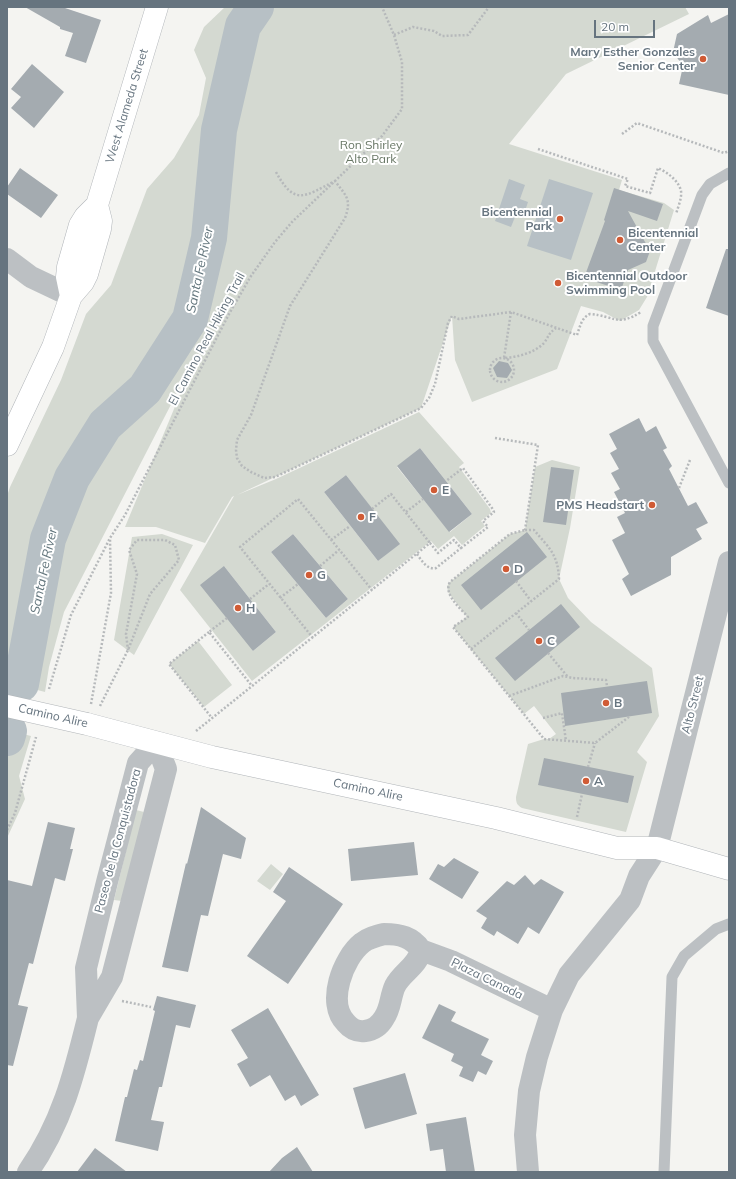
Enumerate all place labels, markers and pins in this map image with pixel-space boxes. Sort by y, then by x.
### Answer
place label: Mary Esther Gonzales Senior Center [570,45,695,73]
marker: Mary Esther Gonzales Senior Center [698,54,708,64]
place label: Bicentennial Park [482,205,552,233]
marker: Bicentennial Park [555,214,565,224]
place label: Bicentennial Center [628,226,698,254]
marker: Bicentennial Center [615,235,625,245]
place label: Bicentennial Outdoor Swimming Pool [566,269,687,297]
marker: Bicentennial Outdoor Swimming Pool [553,278,563,288]
place label: E [442,483,449,497]
marker: E [429,485,439,495]
place label: PMS Headstart [556,498,644,512]
marker: PMS Headstart [647,500,657,510]
place label: F [369,510,376,524]
marker: F [356,512,366,522]
place label: D [514,562,523,576]
marker: D [501,564,511,574]
place label: G [317,568,326,582]
marker: G [304,570,314,580]
place label: H [246,601,255,615]
marker: H [233,603,243,613]
place label: C [547,634,555,648]
marker: C [534,636,544,646]
place label: B [614,696,622,710]
marker: B [601,698,611,708]
place label: A [594,774,603,788]
marker: A [581,776,591,786]

